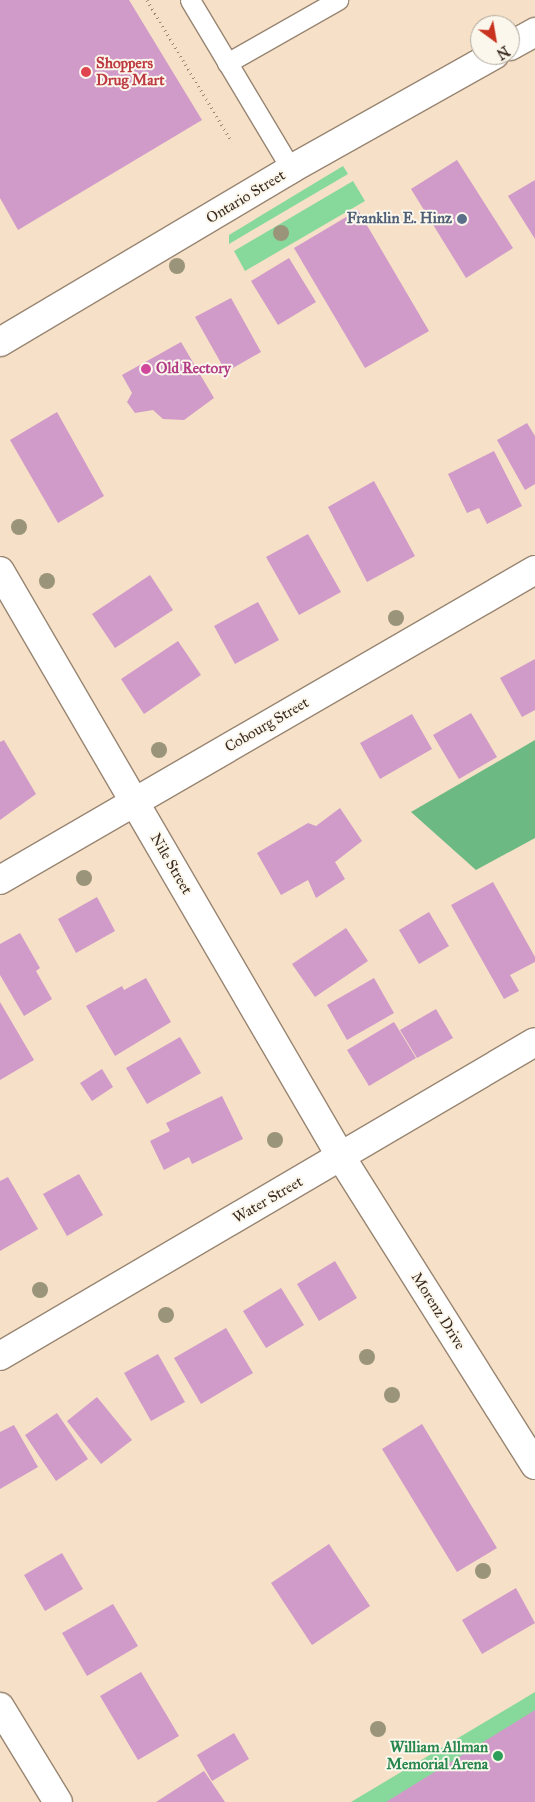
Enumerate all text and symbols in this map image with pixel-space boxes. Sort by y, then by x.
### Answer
north arrow [470,15,520,65]
text: N [493,42,512,63]
place label: Shoppers Drug Mart [96,54,164,89]
marker: Shoppers Drug Mart [80,66,92,78]
street label: Ontario Street [203,166,289,228]
place label: Franklin E. Hinz [347,210,452,228]
marker: Franklin E. Hinz [456,213,468,225]
place label: Old Rectory [156,360,231,378]
marker: Old Rectory [140,363,152,375]
street label: Cobourg Street [222,694,312,756]
street label: Nile Street [146,830,196,898]
street label: Water Street [230,1173,306,1227]
street label: Morenz Drive [407,1269,469,1353]
place label: William Allman Memorial Arena [387,1738,488,1773]
marker: William Allman Memorial Arena [492,1750,504,1762]

